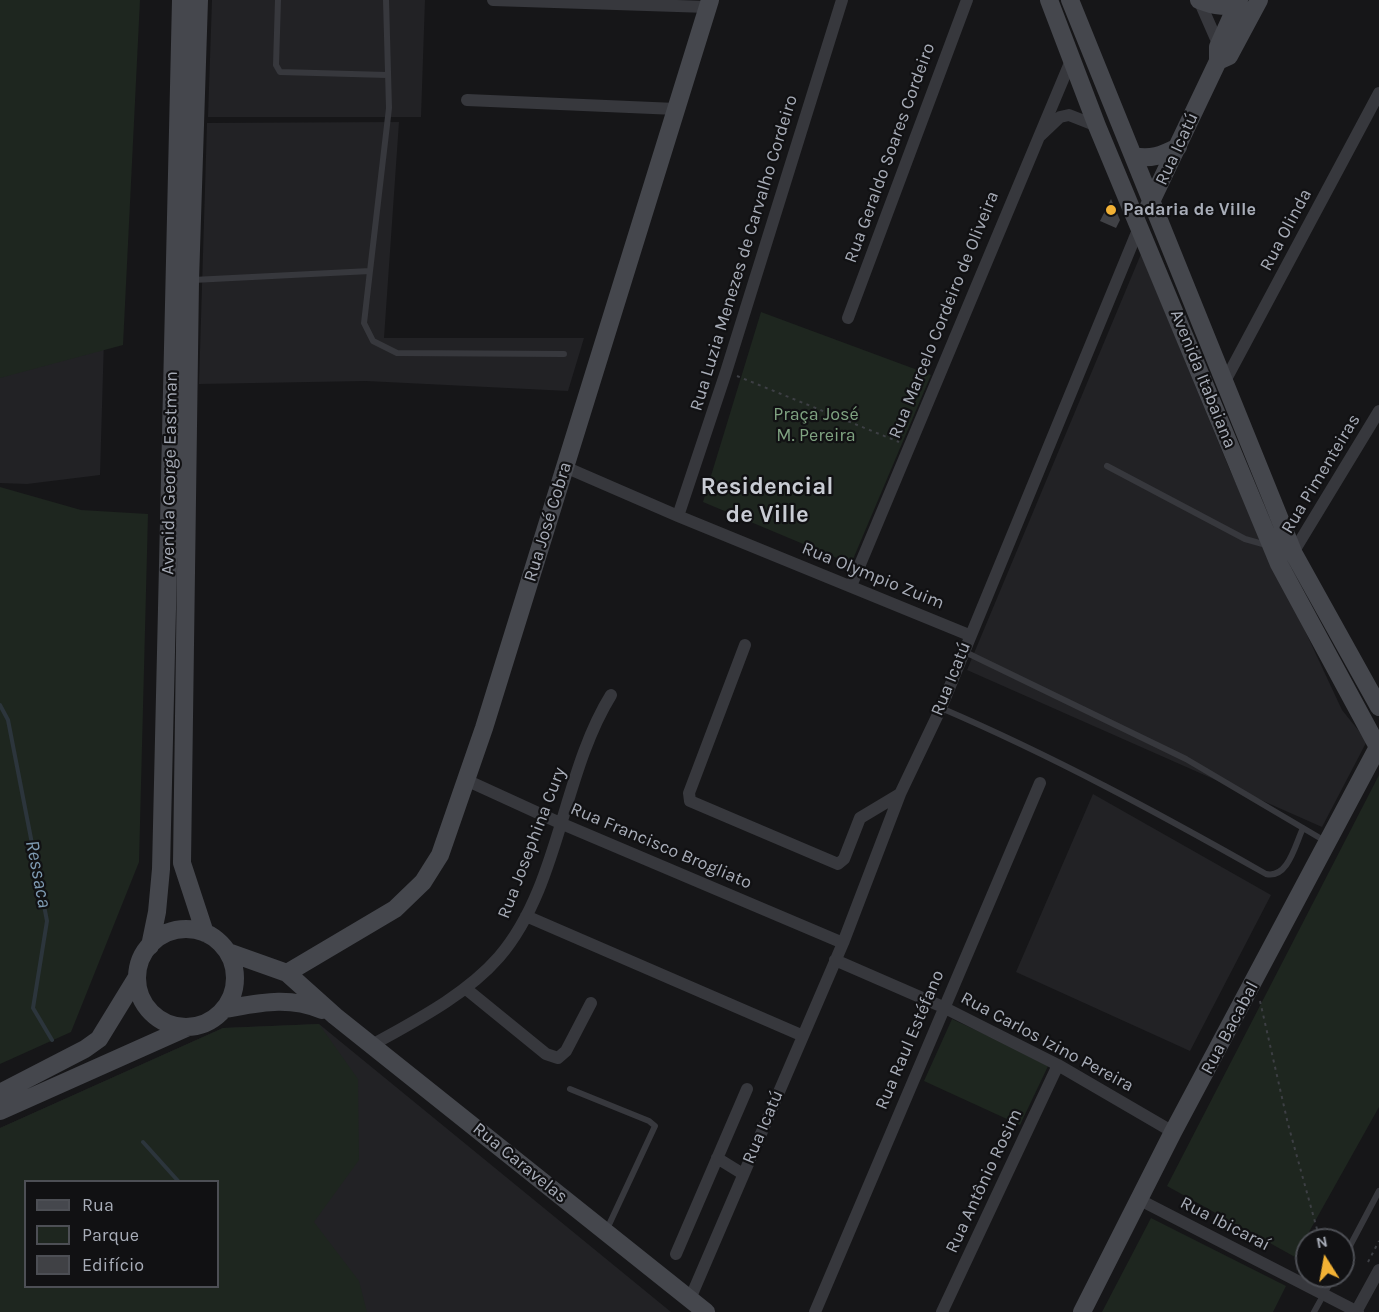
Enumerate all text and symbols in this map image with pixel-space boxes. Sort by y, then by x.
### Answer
street label: Rua Geraldo Soares Cordeiro [840,40,940,266]
street label: Rua Luzia Menezes de Carvalho Cordeiro [686,92,802,414]
street label: Rua Icatú [1151,109,1203,189]
street label: Rua Olinda [1255,185,1317,275]
street label: Rua Marcelo Cordeiro de Oliveira [884,188,1004,442]
place label: Padaria de Ville [1123,199,1256,221]
marker: Padaria de Ville [1104,203,1118,217]
street label: Avenida Itabaiana [1165,307,1241,451]
street label: Avenida George Eastman [157,371,183,575]
park label: Praça José M. Pereira [773,404,859,446]
street label: Rua Pimenteiras [1277,410,1365,538]
street label: Rua José Cobra [520,459,576,585]
district label: Residencial de Ville [700,473,834,529]
street label: Rua Olympio Zuim [799,538,947,614]
street label: Rua Icatú [926,639,976,719]
street label: Rua Josephina Cury [493,764,571,922]
street label: Rua Francisco Brogliato [567,798,755,894]
water label: Ressaca [20,838,56,910]
street label: Rua Raul Estéfano [871,967,949,1113]
street label: Rua Bacabal [1197,978,1263,1078]
street label: Rua Carlos Izino Pereira [957,987,1137,1097]
street label: Rua Icatú [738,1087,788,1167]
street label: Rua Antônio Rosim [941,1105,1027,1257]
street label: Rua Caravelas [468,1118,572,1208]
legend [24,1180,219,1288]
street label: Rua Ibicaraí [1176,1192,1274,1256]
text: Rua [82,1194,114,1216]
text: Parque [82,1224,139,1246]
north arrow [1295,1228,1355,1288]
text: N [1314,1231,1329,1252]
text: Edifício [82,1254,144,1276]

